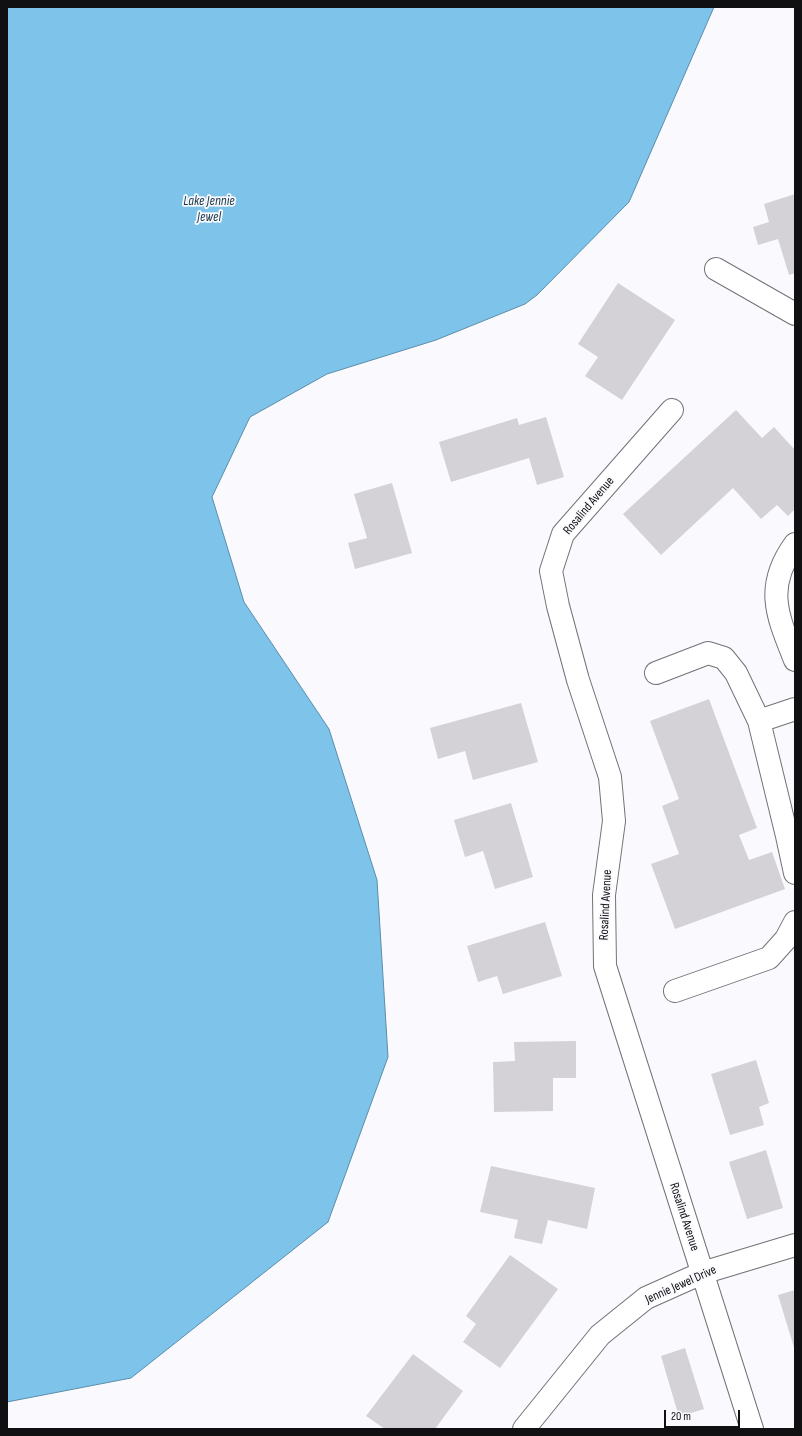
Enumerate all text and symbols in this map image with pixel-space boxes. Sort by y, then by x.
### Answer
water label: Lake Jennie Jewel [183,193,235,226]
street label: Rosalind Avenue [560,474,618,538]
street label: Rosalind Avenue [596,869,616,941]
street label: Rosalind Avenue [666,1181,702,1253]
street label: Jennie Jewel Drive [643,1262,719,1308]
scale bar [666,1402,742,1428]
text: 20 m [671,1409,691,1424]

